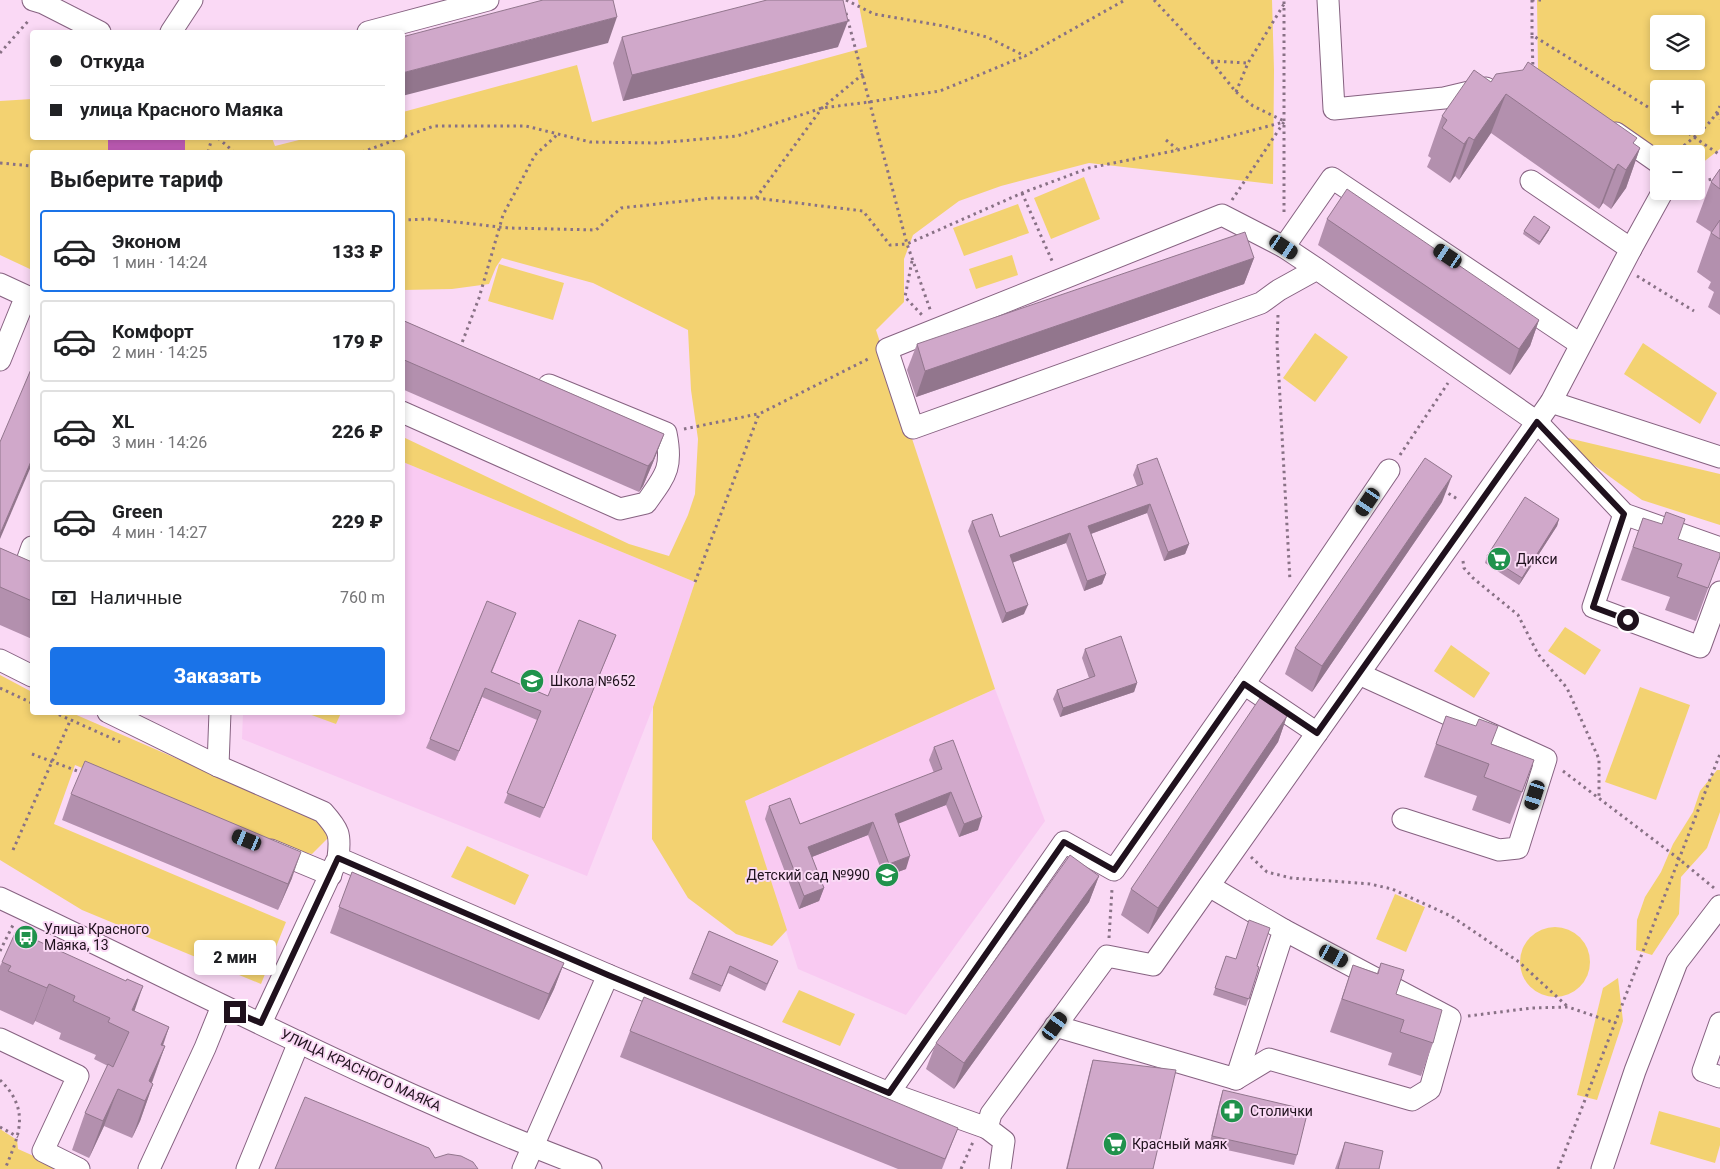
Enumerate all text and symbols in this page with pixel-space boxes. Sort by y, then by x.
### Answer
map controls [1650,15,1705,200]
button: layers [1650,15,1705,70]
text: Откуда [80,50,145,73]
button: + [1650,80,1705,135]
text: улица Красного Маяка [80,98,283,121]
button: − [1650,145,1705,200]
text: Выберите тариф [50,167,223,192]
icon: car [52,229,97,274]
text: Эконом [112,230,181,253]
car [1267,232,1300,262]
text: 133 ₽ [332,240,383,263]
car [1431,241,1464,271]
text: 1 мин · 14:24 [112,253,207,272]
icon: car [52,319,97,364]
text: Комфорт [112,320,194,343]
text: 179 ₽ [332,330,383,353]
text: 2 мин · 14:25 [112,343,207,362]
icon: car [52,409,97,454]
text: XL [112,410,134,433]
text: 226 ₽ [332,420,383,443]
text: 3 мин · 14:26 [112,433,207,452]
car [1353,485,1382,519]
icon: car [52,499,97,544]
text: Green [112,500,163,523]
text: 229 ₽ [332,510,383,533]
text: 4 мин · 14:27 [112,523,207,542]
supermarket icon: Дикси [1486,546,1512,572]
place label: Дикси [1516,551,1557,567]
icon: cash [50,584,78,612]
text: Наличные [90,586,182,609]
text: 760 m [340,588,385,607]
route start [1617,609,1639,631]
button: Заказать [50,647,385,705]
school or university icon: Школа №652 [519,668,545,694]
place label: Школа №652 [550,673,636,689]
car [1523,778,1546,812]
car [230,827,263,853]
school or university icon: Детский сад №990 [874,862,900,888]
place label: Детский сад №990 [747,867,870,883]
place label: Улица Красного Маяка, 13 [44,921,149,953]
bus stop icon: Улица Красного Маяка, 13 [13,924,39,950]
callout: 2 мин [194,940,276,974]
car [1317,942,1350,970]
text: 2 мин [213,948,257,967]
route end [224,1001,246,1023]
car [1040,1009,1069,1043]
street label: УЛИЦА КРАСНОГО МАЯКА [278,1026,444,1114]
pharmacy icon: Столички [1219,1098,1245,1124]
place label: Столички [1250,1103,1313,1119]
supermarket icon: Красный маяк [1102,1131,1128,1157]
place label: Красный маяк [1132,1136,1228,1152]

